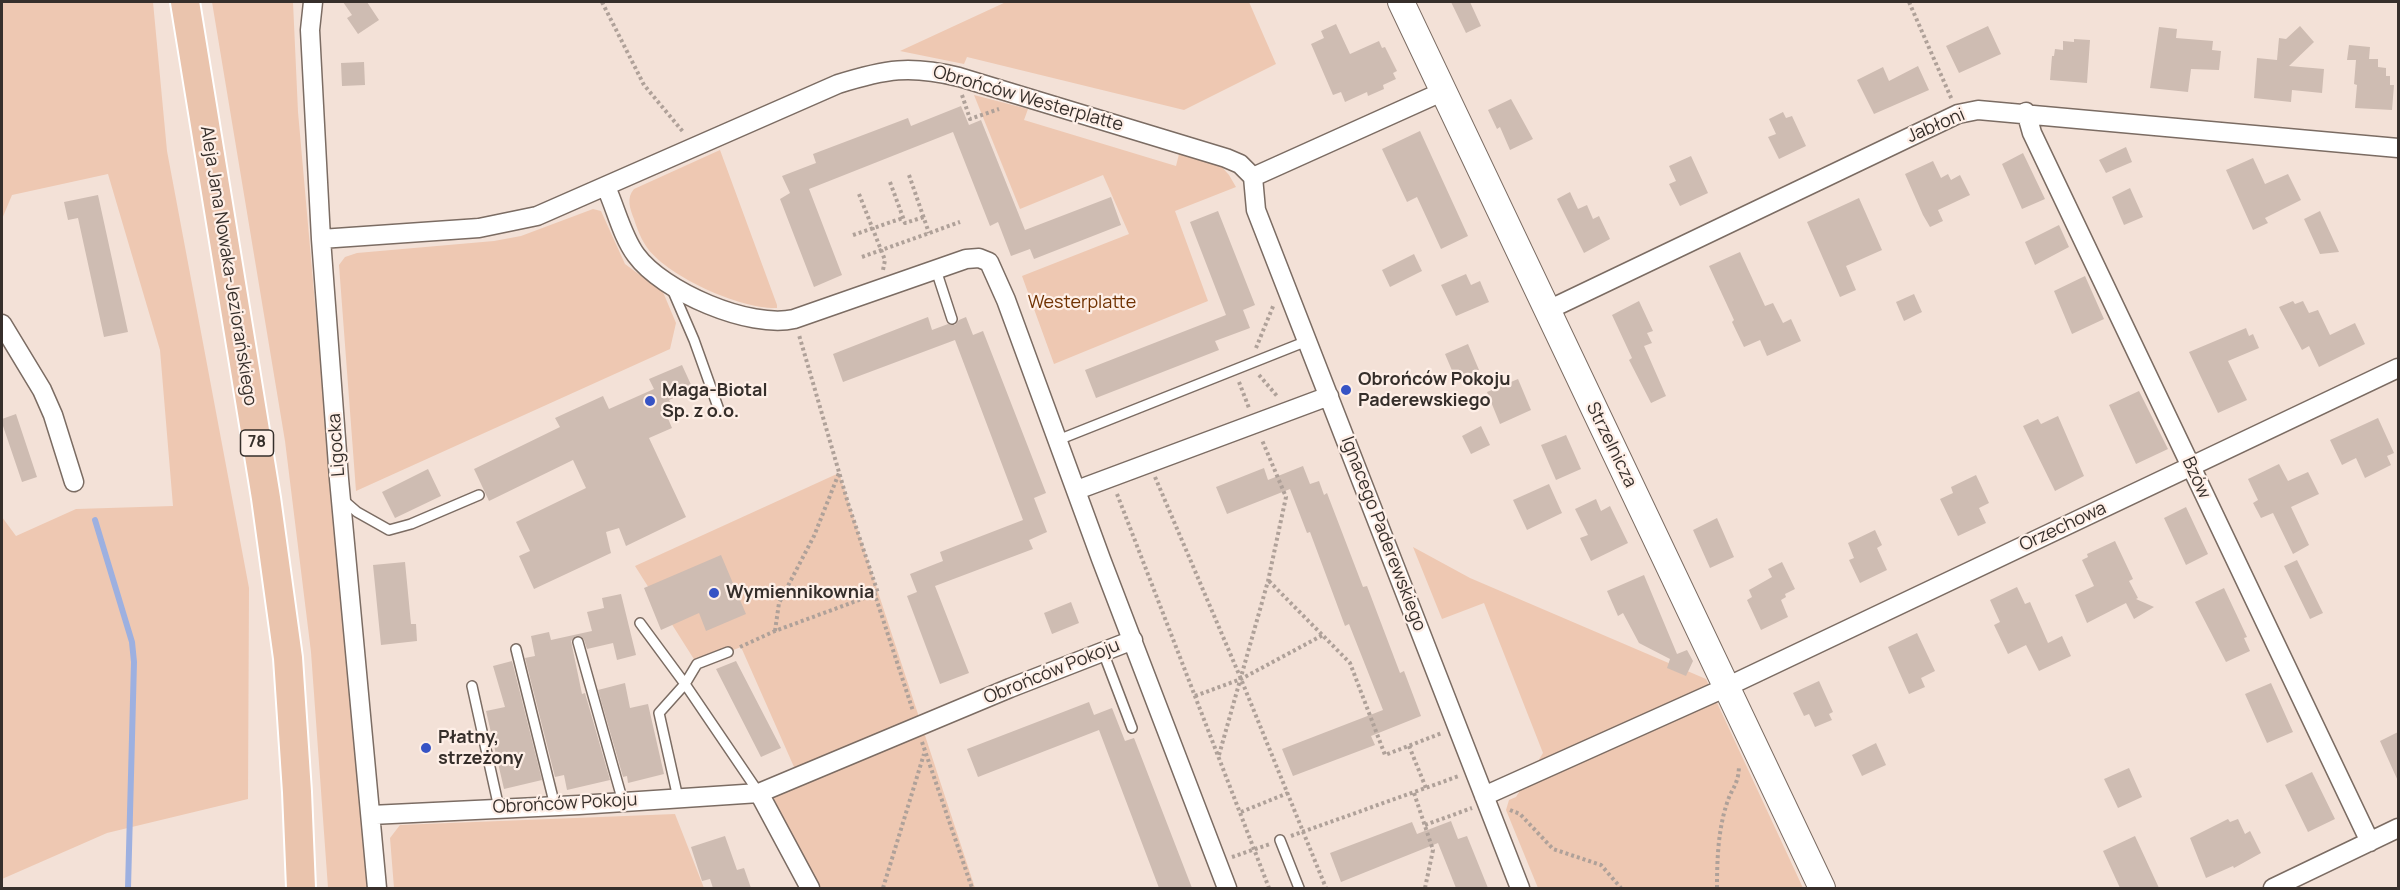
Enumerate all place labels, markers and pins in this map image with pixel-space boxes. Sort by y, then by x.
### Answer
place label: Obrońców Pokoju Paderewskiego [1358,369,1510,412]
place label: Maga-Biotal Sp. z o.o. [662,380,768,422]
marker: Obrońców Pokoju Paderewskiego [1339,383,1353,397]
marker: Maga-Biotal Sp. z o.o. [643,394,657,408]
place label: Wymiennikownia [726,582,874,604]
marker: Wymiennikownia [707,586,721,600]
place label: Płatny, strzeżony [438,727,523,770]
marker: Płatny, strzeżony [419,741,433,755]

